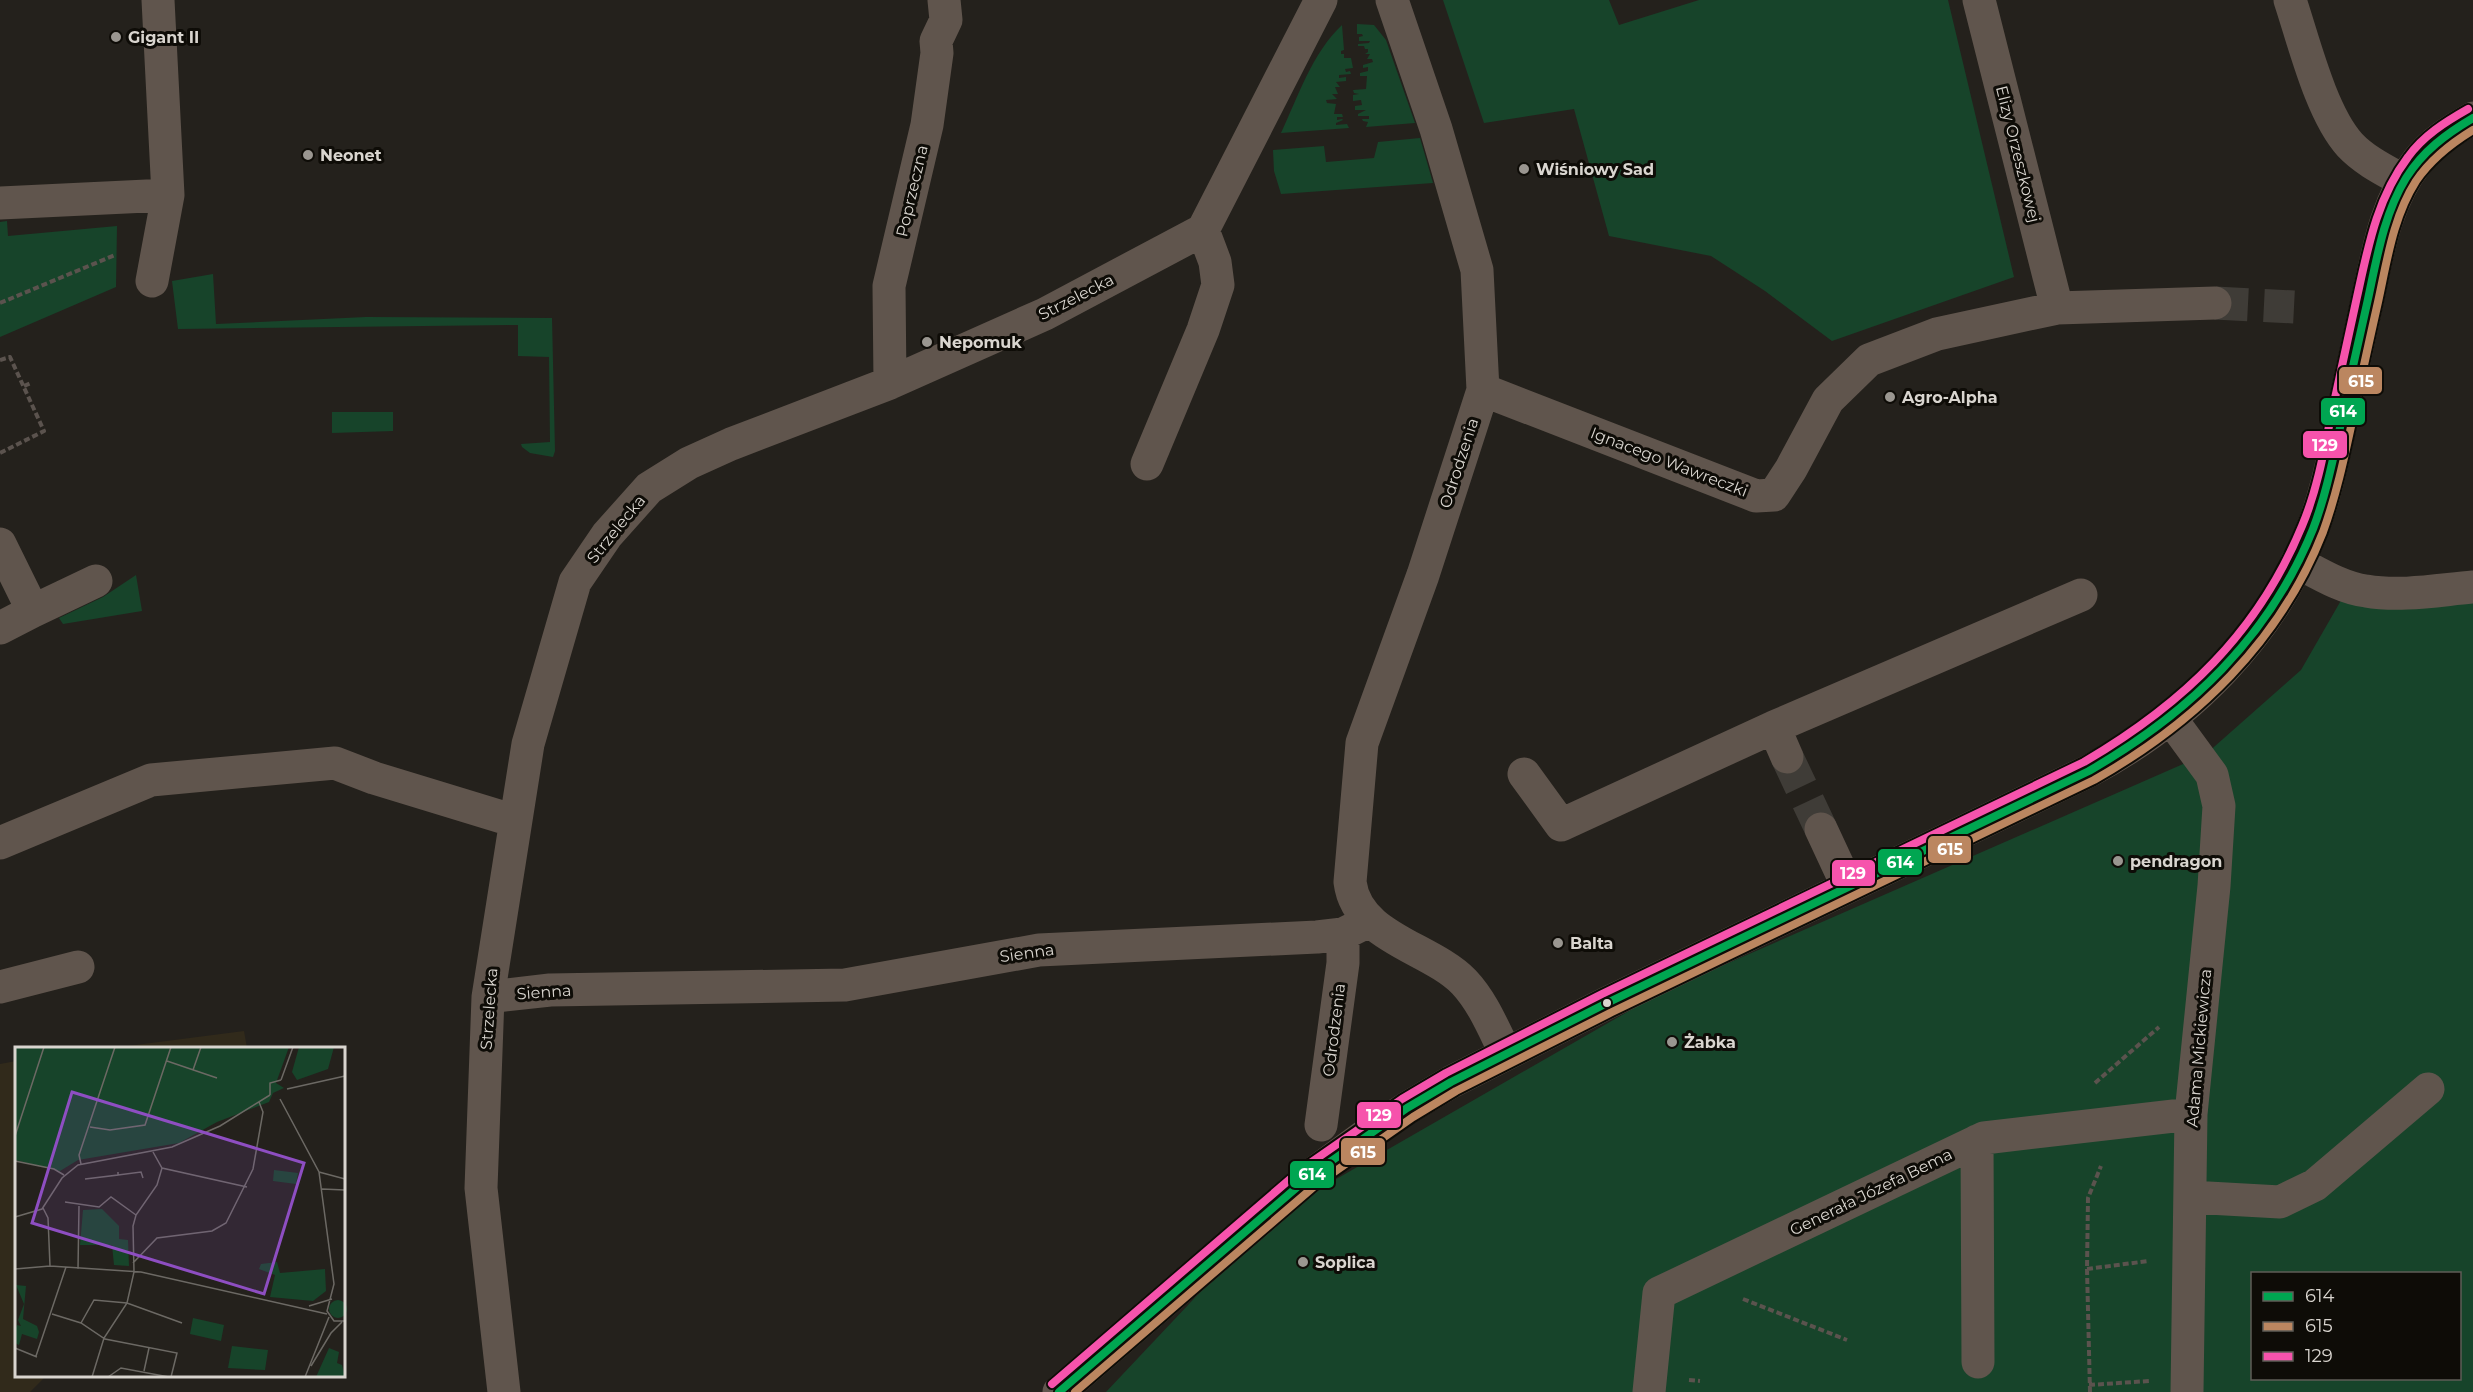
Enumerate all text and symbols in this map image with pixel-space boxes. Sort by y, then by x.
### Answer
place label: Gigant II [128,28,199,47]
marker: Gigant II [109,30,123,44]
street label: Elizy Orzeszkowej [1992,84,2044,224]
street label: Poprzeczna [892,143,932,239]
place label: Neonet [320,146,382,165]
marker: Neonet [301,148,315,162]
place label: Wiśniowy Sad [1536,160,1654,179]
marker: Wiśniowy Sad [1517,162,1531,176]
street label: Strzelecka [1035,270,1117,324]
place label: Nepomuk [939,333,1022,352]
marker: Nepomuk [920,335,934,349]
line badge: 615 [2338,366,2383,395]
text: 615 [2348,372,2374,391]
place label: Agro-Alpha [1901,388,1998,407]
marker: Agro-Alpha [1883,390,1897,404]
line badge: 614 [2320,397,2366,426]
text: 614 [2329,402,2357,421]
street label: Odrodzenia [1435,416,1483,510]
street label: Ignacego Wawreczki [1588,423,1750,501]
line badge: 129 [2302,430,2348,459]
text: 129 [2312,436,2338,455]
street label: Strzelecka [583,491,649,567]
line badge: 615 [1927,835,1972,864]
text: 615 [1937,840,1963,859]
line badge: 614 [1877,848,1923,876]
place label: pendragon [2130,852,2222,871]
text: 614 [1886,853,1914,872]
marker: pendragon [2111,854,2125,868]
line badge: 129 [1831,859,1876,887]
text: 129 [1840,864,1866,883]
place label: Balta [1570,934,1613,953]
marker: Balta [1551,936,1565,950]
street label: Sienna [998,940,1056,966]
street label: Strzelecka [477,967,501,1051]
street label: Adama Mickiewicza [2183,968,2215,1128]
street label: Sienna [516,981,572,1003]
street label: Odrodzenia [1319,982,1349,1078]
unlabelled marker [1601,997,1613,1009]
place label: Żabka [1684,1033,1736,1052]
marker: Żabka [1665,1035,1679,1049]
inset map [15,1047,345,1377]
line badge: 129 [1356,1101,1402,1129]
text: 129 [1366,1106,1392,1125]
line badge: 615 [1340,1137,1386,1166]
text: 615 [1350,1143,1376,1162]
street label: Generała Józefa Bema [1787,1144,1955,1240]
line badge: 614 [1289,1160,1335,1189]
text: 614 [1298,1165,1326,1184]
place label: Soplica [1315,1253,1376,1272]
marker: Soplica [1296,1255,1310,1269]
legend [2251,1272,2461,1380]
text: 614 [2305,1285,2334,1307]
text: 615 [2305,1315,2333,1337]
text: 129 [2305,1345,2333,1367]

